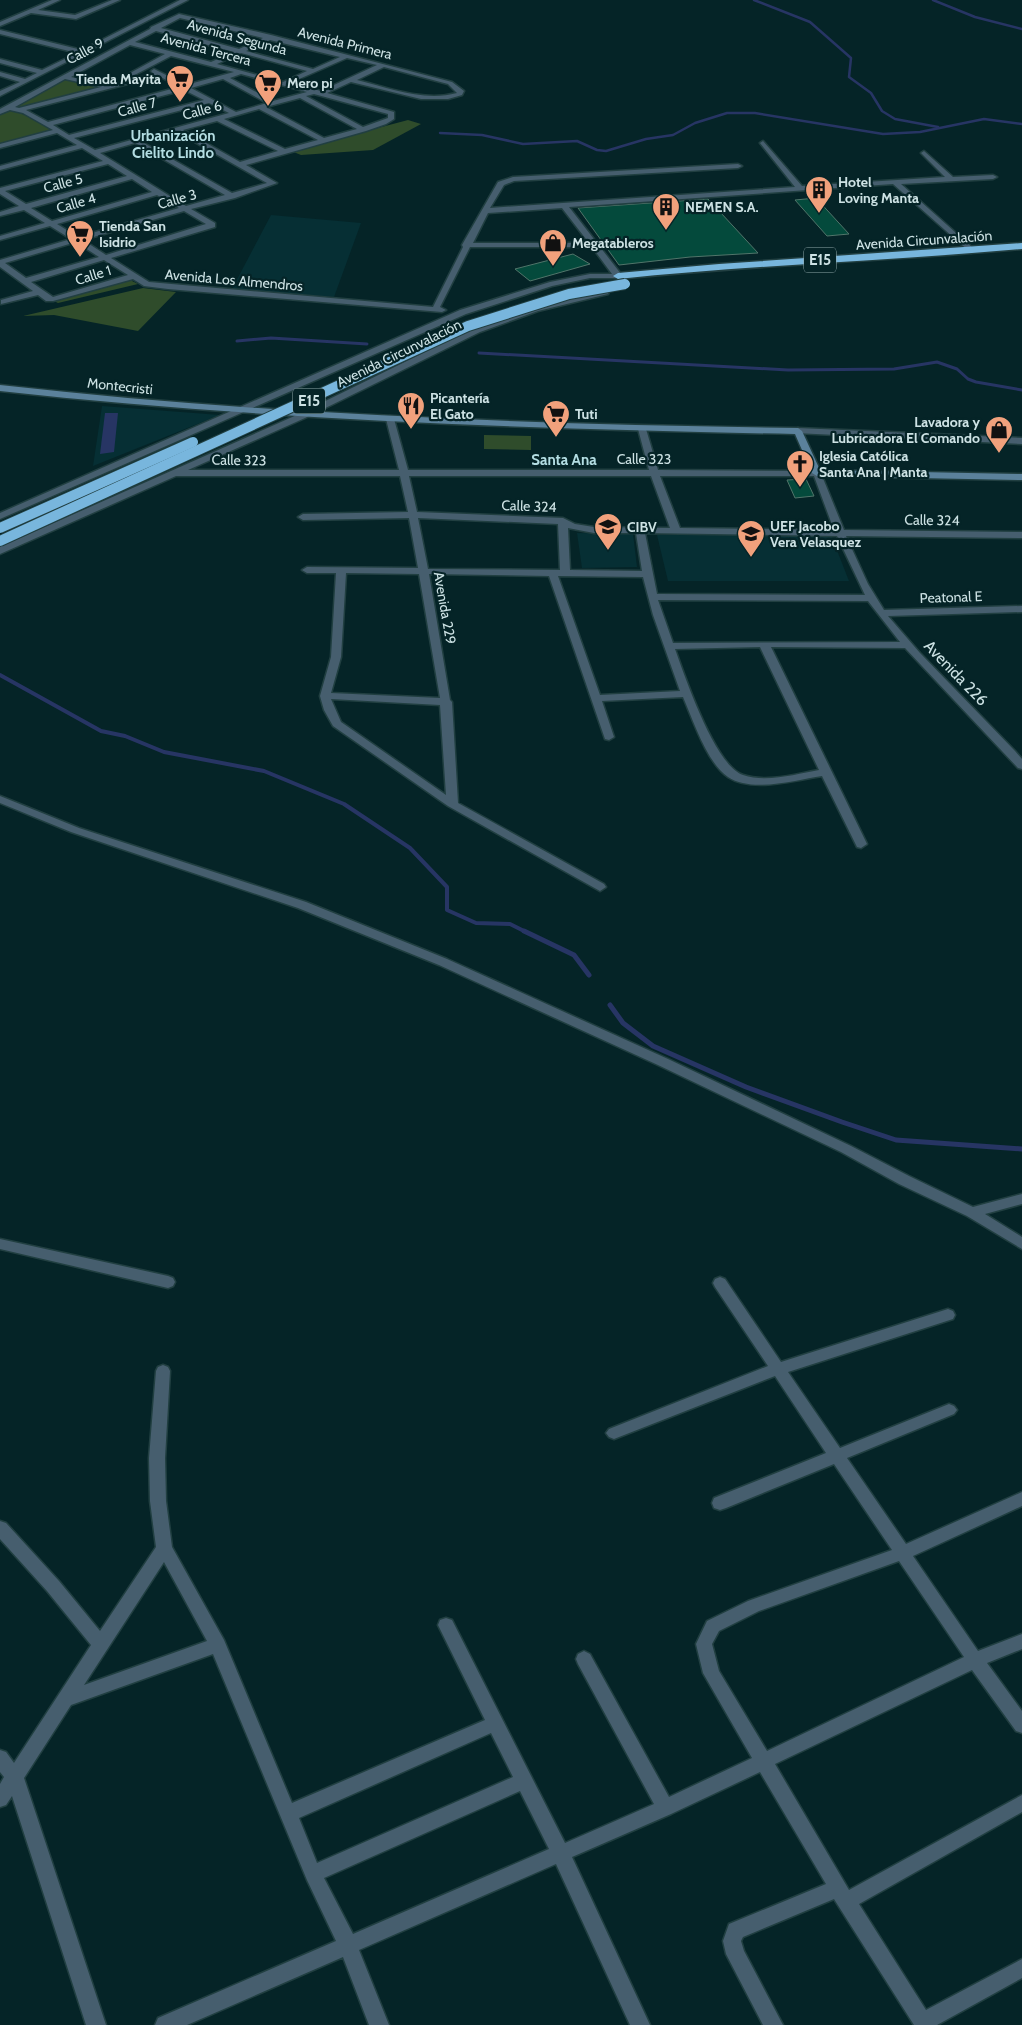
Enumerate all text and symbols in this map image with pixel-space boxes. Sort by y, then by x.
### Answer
street label: Avenida Segunda [185,15,289,59]
street label: Avenida Primera [296,23,394,63]
street label: Avenida Tercera [159,28,253,70]
street label: Calle 9 [63,34,107,68]
supermarket icon: Tienda Mayita [165,64,195,103]
supermarket icon: Mero pi [253,68,283,107]
place label: Tienda Mayita [76,70,161,88]
place label: Mero pi [287,74,333,92]
street label: Calle 7 [116,93,158,121]
street label: Calle 6 [180,96,224,124]
district label: Urbanización Cielito Lindo [130,127,216,162]
street label: Calle 5 [41,169,85,197]
place label: Hotel Loving Manta [838,173,919,207]
building icon: Hotel Loving Manta [804,175,834,214]
street label: Calle 3 [155,185,199,213]
street label: Calle 4 [54,189,98,217]
building icon: NEMEN S.A. [651,192,681,231]
place label: NEMEN S.A. [685,198,759,216]
place label: Tienda San Isidrio [99,217,166,251]
supermarket icon: Tienda San Isidrio [65,219,95,258]
street label: Avenida Circunvalación [855,226,993,254]
shop icon: Megatableros [538,228,568,267]
place label: Megatableros [572,234,654,252]
road number: E15 [804,248,836,272]
street label: Calle 1 [73,261,113,289]
street label: Avenida Los Almendros [164,265,304,295]
street label: Avenida Circunvalación [334,315,464,391]
street label: Montecristi [86,374,154,398]
road number: E15 [293,388,325,414]
place label: Picantería El Gato [430,389,490,423]
restaurant icon: Picantería El Gato [396,391,426,430]
supermarket icon: Tuti [541,399,571,438]
place label: Tuti [575,405,598,423]
place label: Lavadora y Lubricadora El Comando [831,413,980,447]
shop icon: Lavadora y Lubricadora El Comando [984,415,1014,454]
place label: Iglesia Católica Santa Ana | Manta [819,447,928,481]
church icon: Iglesia Católica Santa Ana | Manta [785,449,815,488]
street label: Calle 323 [617,450,671,468]
street label: Calle 323 [212,451,266,469]
district label: Santa Ana [531,451,597,469]
street label: Calle 324 [501,496,557,516]
street label: Calle 324 [904,511,960,529]
school or university icon: CIBV [593,512,623,551]
place label: UEF Jacobo Vera Velasquez [770,517,862,551]
place label: CIBV [627,518,657,536]
school or university icon: UEF Jacobo Vera Velasquez [736,519,766,558]
street label: Avenida 229 [430,570,460,646]
street label: Peatonal E [919,587,983,607]
street label: Avenida 226 [920,636,992,710]

